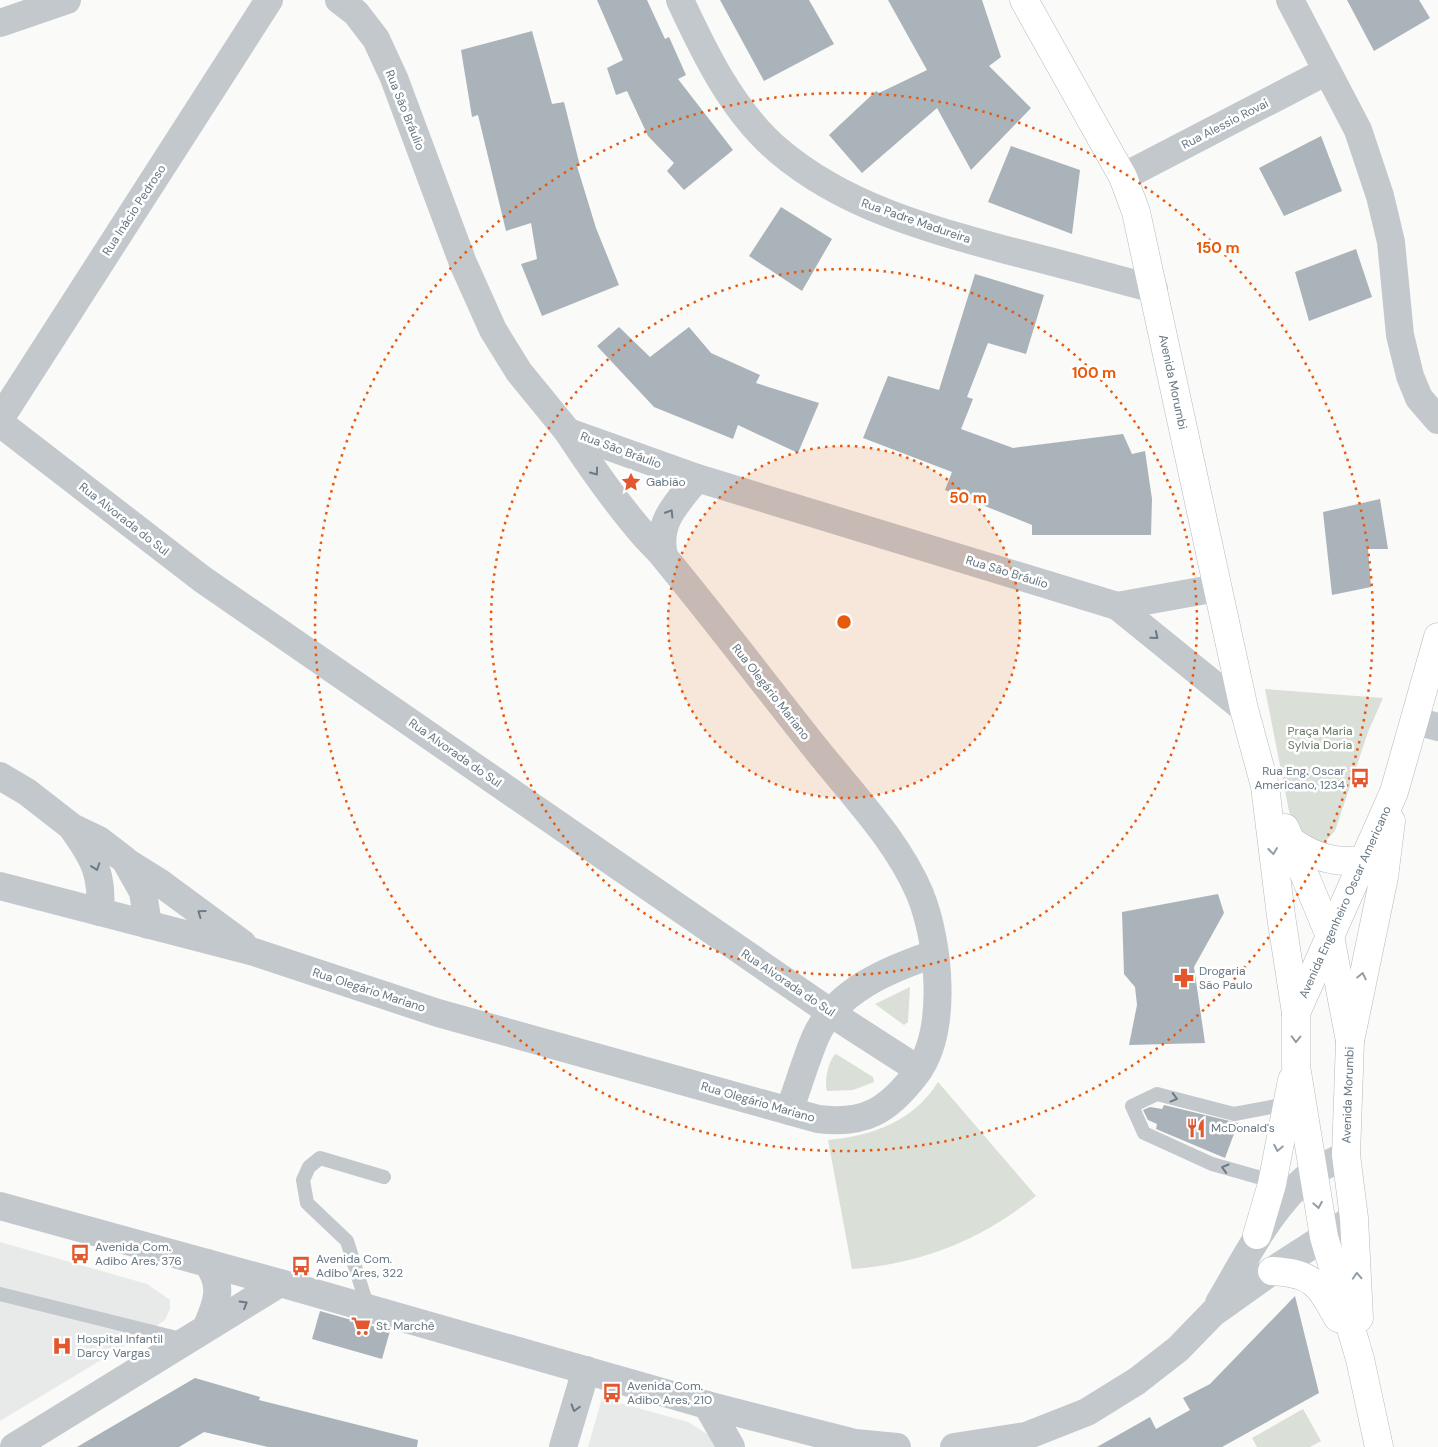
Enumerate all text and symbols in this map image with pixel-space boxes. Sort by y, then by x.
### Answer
street label: Rua São Bráulio [382,67,428,153]
street label: Rua Alessio Rovai [1179,95,1271,153]
street label: Rua Inácio Pedroso [99,161,169,259]
street label: Rua Padre Madureira [859,195,973,247]
text: 150 m [1197,238,1240,258]
street label: Avenida Morumbi [1155,333,1191,431]
text: 100 m [1072,363,1116,383]
street label: Rua São Bráulio [578,428,664,472]
one-way arrow [589,466,598,476]
place icon: Gabião [620,471,642,493]
place label: Gabião [646,474,686,490]
street label: Rua Alvorada do Sul [76,479,172,559]
text: 50 m [949,488,987,508]
one-way arrow [664,510,674,519]
street label: Rua São Bráulio [964,552,1050,592]
centre of rings [835,613,853,631]
one-way arrow [1149,631,1158,639]
street label: Rua Olegário Mariano [728,641,814,743]
street label: Rua Alvorada do Sul [405,715,505,791]
park label: Praça Maria Sylvia Doria [1288,723,1352,753]
place label: Rua Eng. Oscar Americano, 1234 [1254,763,1346,793]
bus stop icon: Rua Eng. Oscar Americano, 1234 [1349,767,1371,789]
street label: Avenida Engenheiro Oscar Americano [1295,803,1395,1001]
one-way arrow [1267,848,1278,856]
one-way arrow [90,862,100,871]
one-way arrow [197,910,207,919]
street label: Rua Alvorada do Sul [738,946,838,1020]
place label: Drogaria São Paulo [1199,963,1253,993]
street label: Rua Olegário Mariano [311,964,427,1016]
pharmacy icon: Drogaria São Paulo [1173,967,1195,989]
one-way arrow [1357,972,1367,980]
one-way arrow [1291,1036,1301,1044]
street label: Avenida Morumbi [1338,1046,1358,1144]
street label: Rua Olegário Mariano [699,1078,817,1126]
one-way arrow [1169,1092,1178,1103]
restaurant icon: McDonald's [1185,1117,1207,1139]
place label: McDonald's [1211,1120,1275,1136]
one-way arrow [1274,1144,1284,1152]
one-way arrow [1221,1163,1230,1173]
one-way arrow [1313,1200,1323,1209]
place label: Avenida Com. Adibo Ares, 376 [95,1239,182,1269]
bus stop icon: Avenida Com. Adibo Ares, 376 [69,1243,91,1265]
place label: Avenida Com. Adibo Ares, 322 [316,1251,403,1281]
bus stop icon: Avenida Com. Adibo Ares, 322 [290,1255,312,1277]
one-way arrow [1351,1272,1362,1280]
one-way arrow [238,1301,247,1311]
supermarket icon: St. Marchê [350,1315,372,1337]
place label: St. Marchê [376,1318,435,1334]
place label: Hospital Infantil Darcy Vargas [77,1331,163,1361]
hospital icon: Hospital Infantil Darcy Vargas [51,1335,73,1357]
place label: Avenida Com. Adibo Ares, 210 [627,1378,712,1408]
bus stop icon: Avenida Com. Adibo Ares, 210 [601,1382,623,1404]
one-way arrow [570,1404,580,1412]

